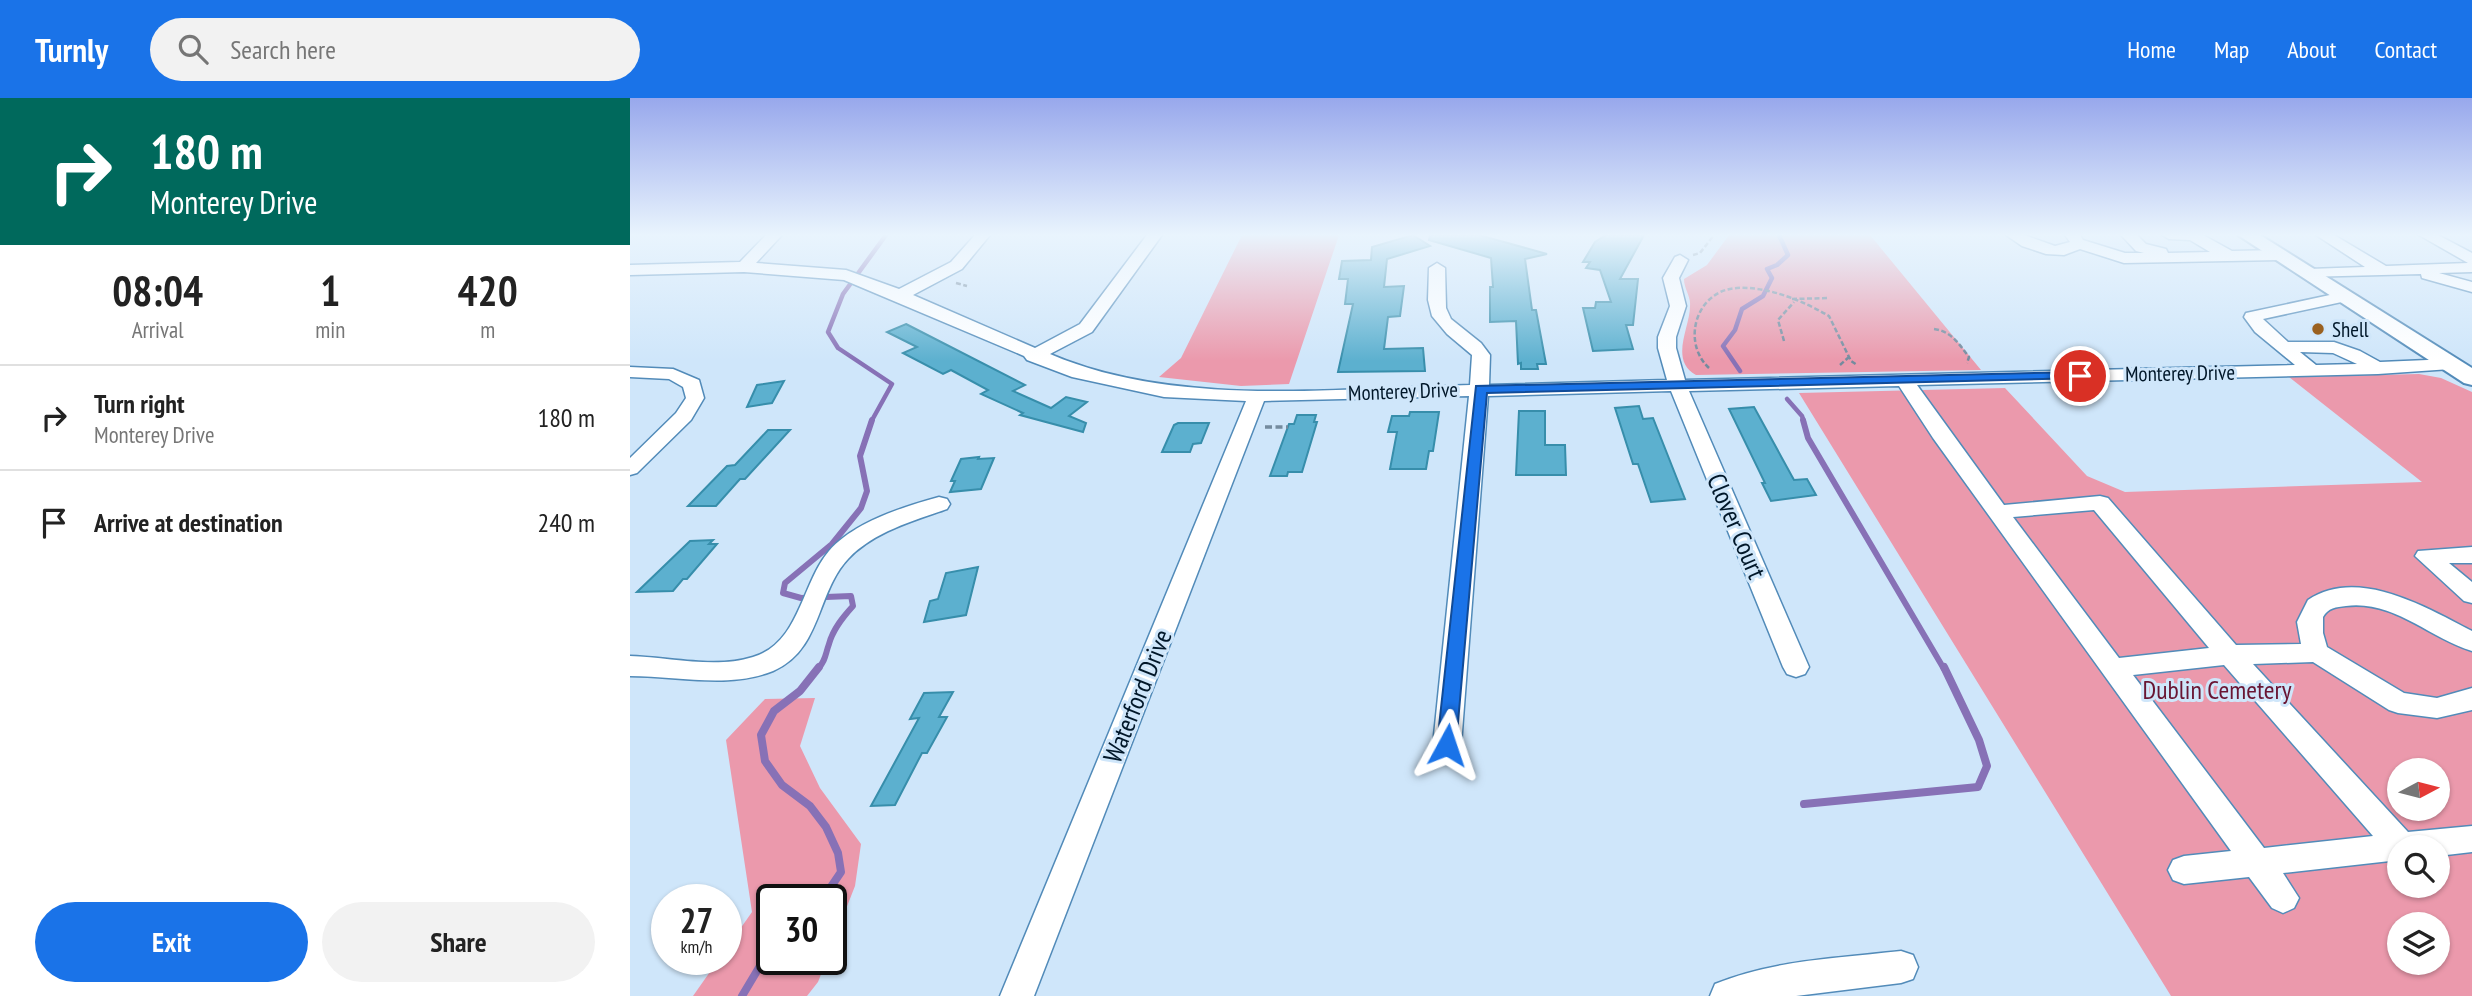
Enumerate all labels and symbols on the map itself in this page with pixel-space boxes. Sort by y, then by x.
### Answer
place label: Shell [2332,316,2369,343]
marker: Shell [2310,321,2326,337]
pin [2050,346,2110,406]
street label: Monterey Drive [2125,359,2235,387]
street label: Monterey Drive [1348,376,1458,406]
street label: Clover Court [1700,468,1774,584]
street label: Waterford Drive [1095,625,1179,767]
park label: Dublin Cemetery [2142,673,2292,706]
position arrow [1410,708,1484,782]
north arrow [2387,758,2450,821]
speed limit sign: 30 [756,884,847,975]

